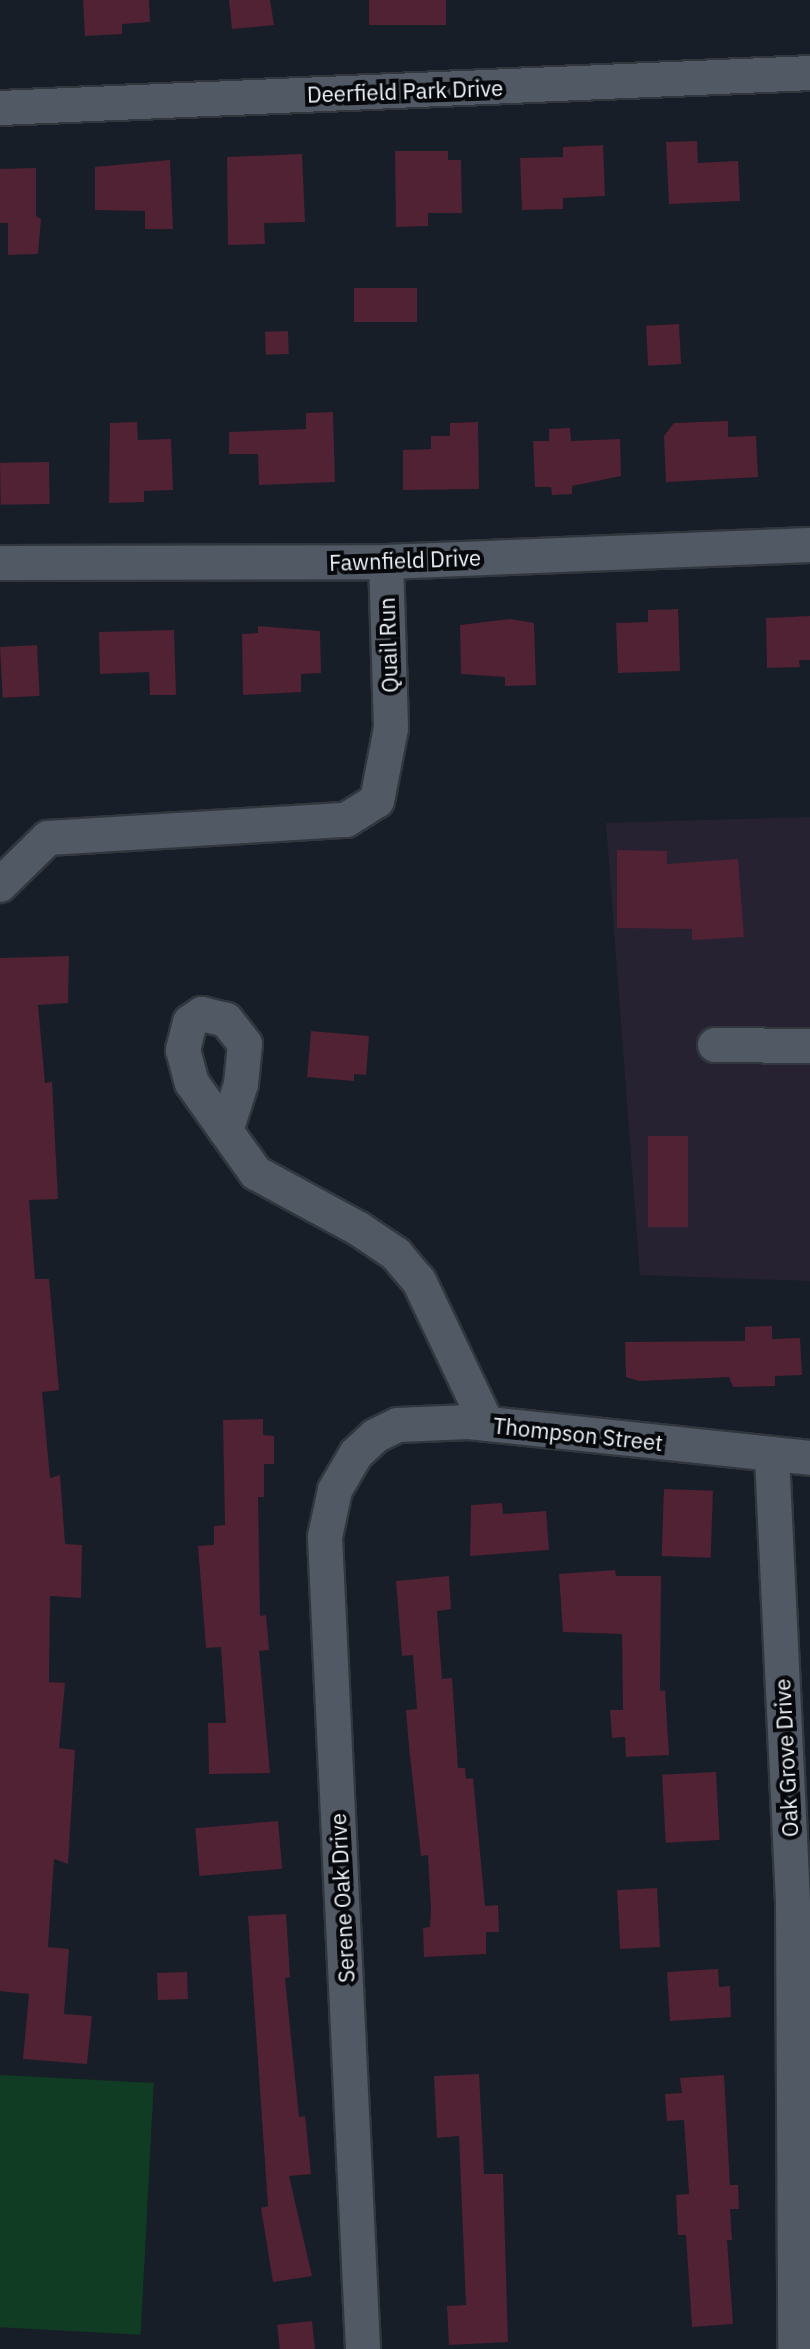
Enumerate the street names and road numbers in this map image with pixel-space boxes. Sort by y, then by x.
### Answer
street label: Deerfield Park Drive [306,74,504,108]
street label: Fawnfield Drive [329,544,481,576]
street label: Quail Run [373,597,403,693]
street label: Thompson Street [492,1412,664,1456]
street label: Oak Grove Drive [769,1678,803,1838]
street label: Serene Oak Drive [324,1813,360,1983]

